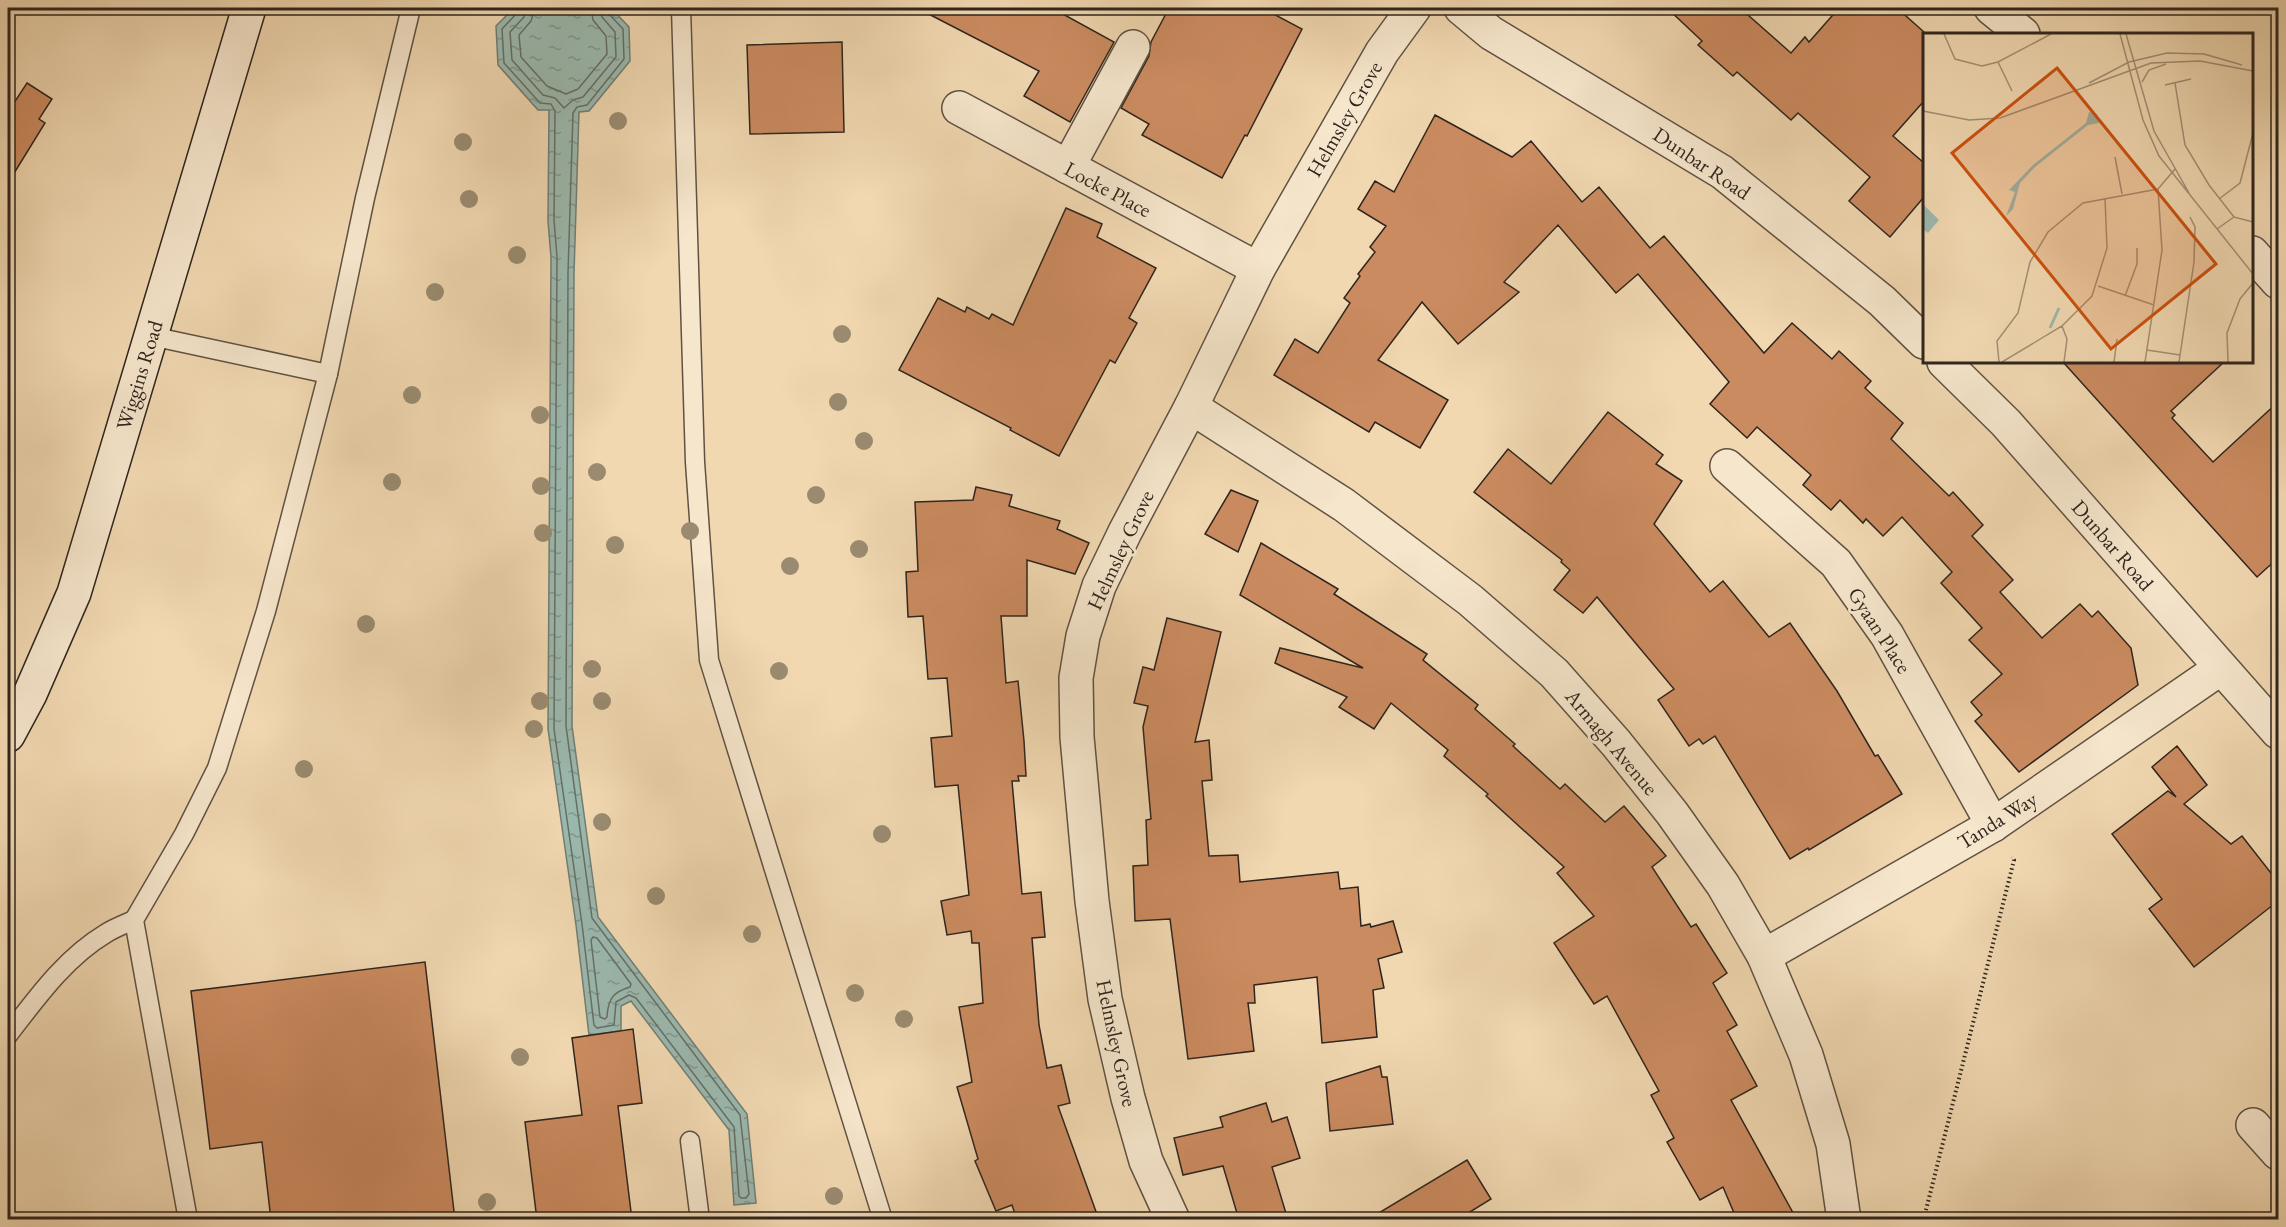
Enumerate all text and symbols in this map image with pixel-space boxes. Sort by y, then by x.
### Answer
inset map [1923,33,2253,363]
street label: Helmsley Grove [1300,56,1388,182]
street label: Dunbar Road [1648,121,1756,206]
street label: Locke Place [1060,155,1156,223]
street label: Wiggins Road [110,316,169,433]
street label: Helmsley Grove [1080,486,1160,614]
street label: Dunbar Road [2066,494,2160,596]
street label: Gyaan Place [1842,582,1918,678]
street label: Armagh Avenue [1559,683,1664,801]
street label: Tanda Way [1952,785,2043,855]
street label: Helmsley Grove [1090,977,1144,1109]

